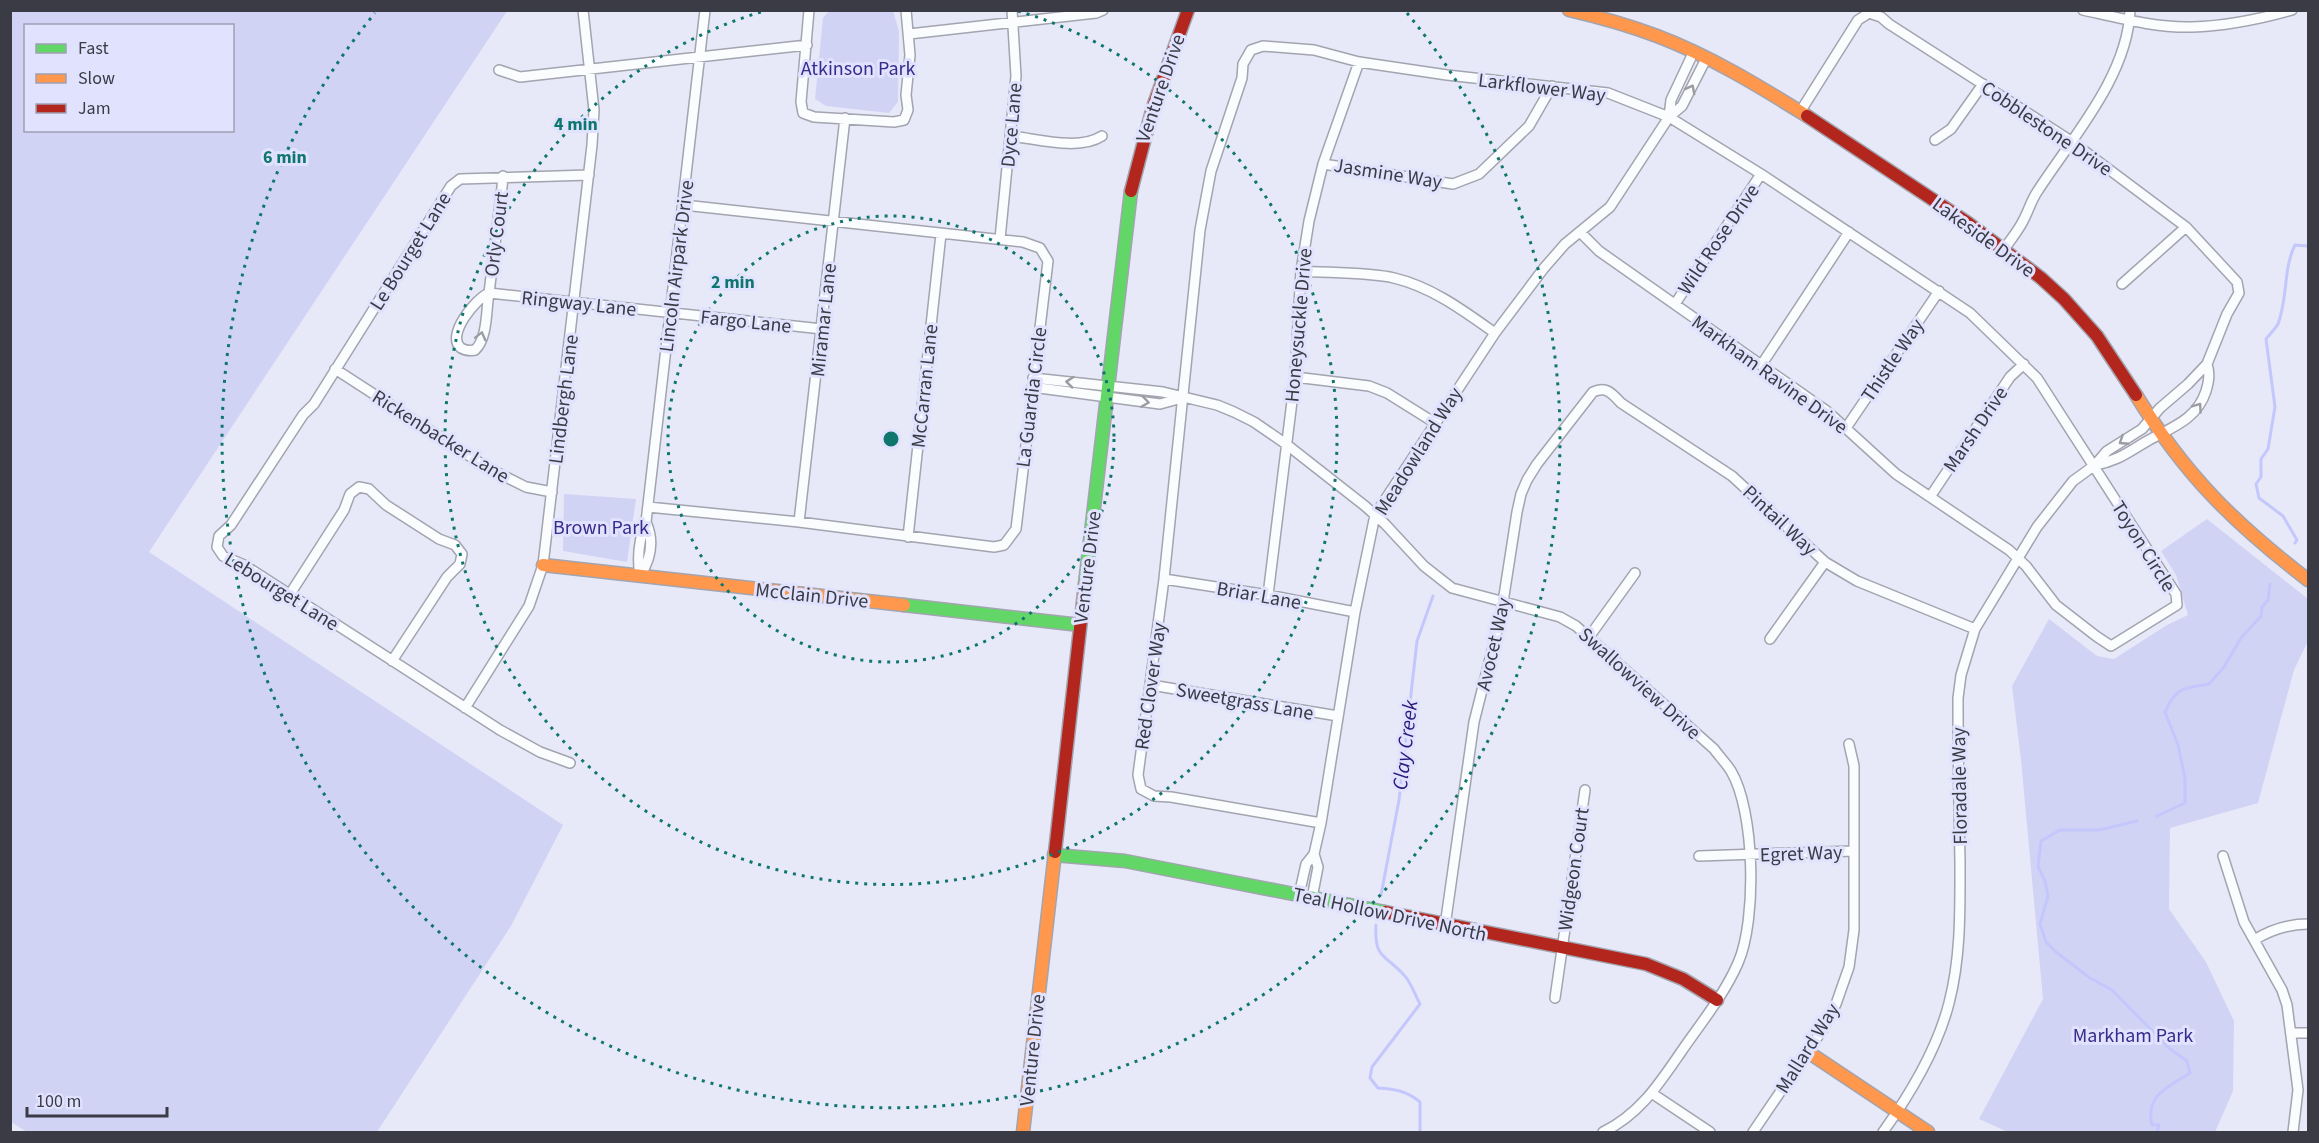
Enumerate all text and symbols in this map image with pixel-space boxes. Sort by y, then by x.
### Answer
legend [24,24,234,132]
street label: Venture Drive [1129,31,1193,146]
text: Fast [78,36,109,61]
park label: Atkinson Park [801,55,915,83]
text: Slow [78,66,115,91]
street label: Larkflower Way [1476,66,1608,110]
street label: Cobblestone Drive [1975,74,2118,183]
street label: Dyce Lane [994,82,1030,169]
one-way arrow [1684,85,1695,95]
text: Jam [78,96,111,121]
text: 4 min [554,112,598,137]
text: 6 min [263,145,307,170]
street label: Jasmine Way [1332,152,1445,196]
street label: Lincoln Airpark Drive [653,178,701,354]
street label: Wild Rose Drive [1671,178,1766,301]
street label: Le Bourget Lane [363,187,458,316]
street label: Orly Court [478,190,516,278]
street label: Lakeside Drive [1926,191,2041,285]
street label: Honeysuckle Drive [1278,247,1320,403]
street label: Miramar Lane [804,262,844,378]
text: 2 min [711,270,755,295]
street label: Ringway Lane [520,284,638,324]
street label: Fargo Lane [699,303,793,341]
street label: Markham Ravine Drive [1686,309,1853,441]
street label: Thistle Way [1855,313,1931,408]
street label: McCarran Lane [905,323,945,449]
street label: La Guardia Circle [1009,325,1054,469]
one-way arrow [474,332,487,342]
street label: Lindbergh Lane [542,333,586,465]
one-way arrow [1066,376,1075,389]
street label: Meadowland Way [1368,381,1470,521]
street label: Marsh Drive [1937,381,2015,478]
street label: Rickenbacker Lane [367,383,514,490]
one-way arrow [1140,396,1149,408]
one-way arrow [2191,402,2202,413]
centre of rings [881,429,901,449]
one-way arrow [2119,434,2129,446]
street label: Pintail Way [1736,479,1823,563]
street label: Toyon Circle [2104,496,2182,597]
street label: Venture Drive [1067,510,1109,625]
park label: Brown Park [553,514,649,542]
street label: Lebourget Lane [219,546,344,638]
street label: Briar Lane [1214,575,1303,617]
street label: McClain Drive [754,576,870,616]
street label: Avocet Way [1470,594,1518,694]
street label: Red Clover Way [1128,620,1174,752]
street label: Swallowview Drive [1572,621,1707,746]
street label: Sweetgrass Lane [1174,676,1316,728]
water label: Clay Creek [1385,697,1426,792]
street label: Floradale Way [1945,726,1975,845]
street label: Widgeon Court [1551,806,1597,933]
street label: Egret Way [1759,839,1843,869]
street label: Teal Hollow Drive North [1290,881,1489,949]
street label: Venture Drive [1013,993,1053,1108]
street label: Mallard Way [1769,997,1847,1099]
park label: Markham Park [2073,1022,2193,1050]
scale bar [27,1080,166,1118]
text: 100 m [36,1089,81,1114]

